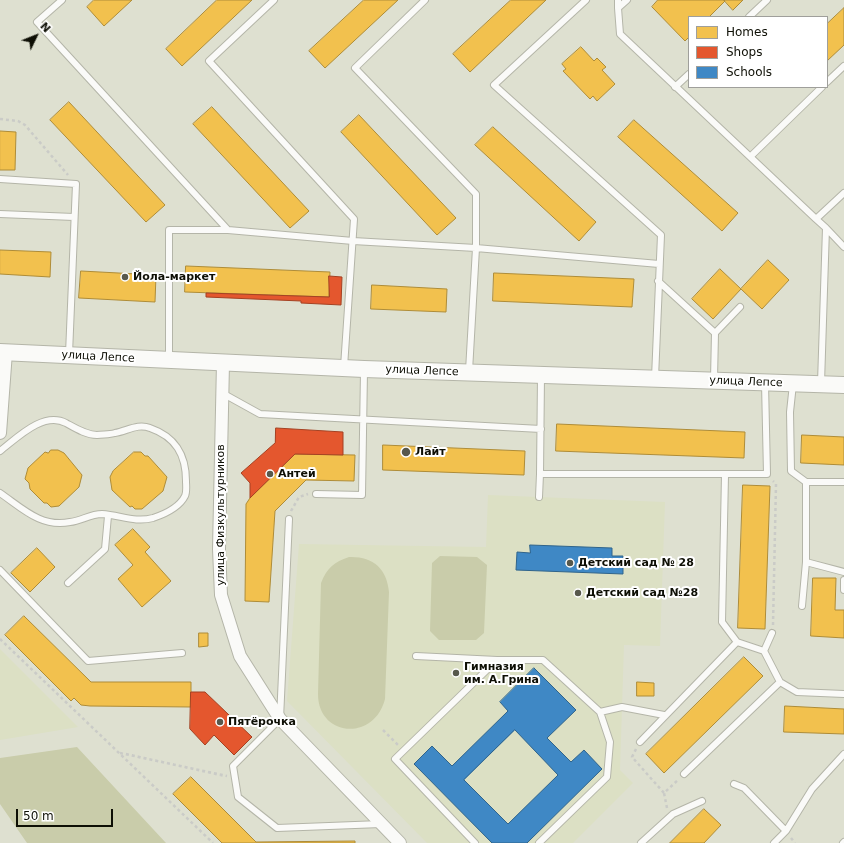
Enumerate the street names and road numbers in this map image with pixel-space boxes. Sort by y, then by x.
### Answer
street label: улица Лепсе [61,348,135,366]
street label: улица Лепсе [385,363,459,379]
street label: улица Лепсе [709,374,783,390]
street label: улица Физкультурников [214,444,228,586]

